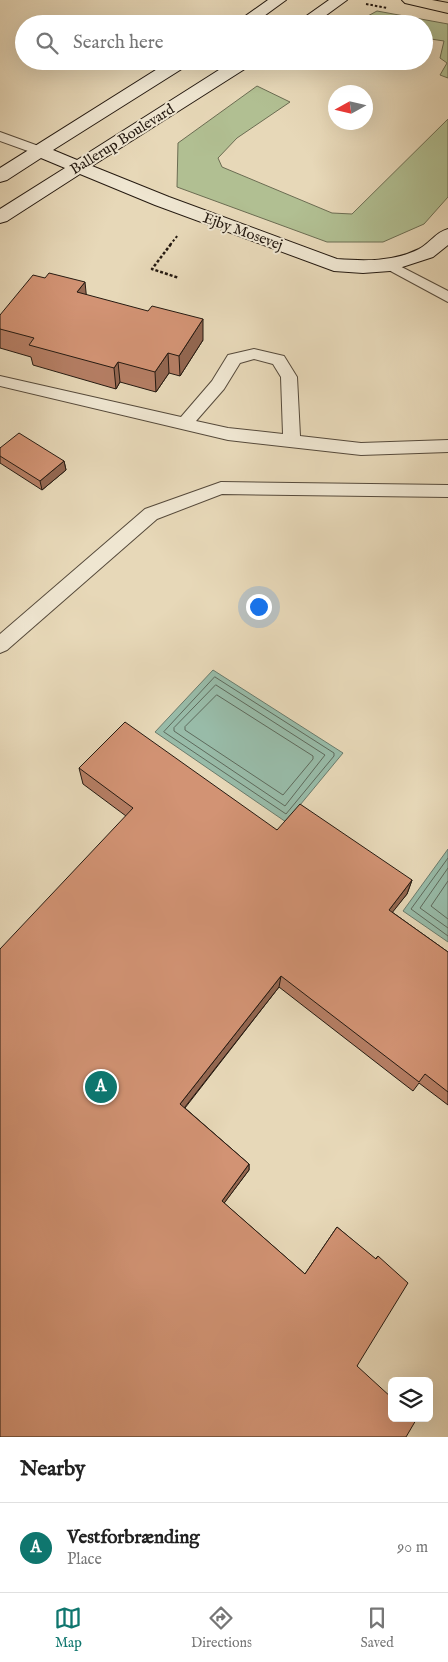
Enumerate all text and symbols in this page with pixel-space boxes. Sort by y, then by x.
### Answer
search box [15,15,433,70]
icon: search [33,29,61,57]
text: Search here [73,31,164,55]
north arrow [328,85,373,130]
street label: Ballerup Boulevard [67,99,179,179]
street label: Ejby Mosevej [200,208,285,255]
your location [246,594,272,620]
pin: A [85,1068,117,1106]
map controls [388,1377,433,1422]
button: layers [388,1377,433,1422]
text: Nearby [20,1456,85,1483]
text: Vestforbrænding [67,1526,200,1550]
text: A [31,1538,41,1558]
text: 90 m [397,1538,428,1558]
text: Place [67,1550,102,1570]
tab: Map [54,1604,82,1652]
tab: Directions [191,1604,252,1652]
tab: Saved [361,1604,394,1652]

